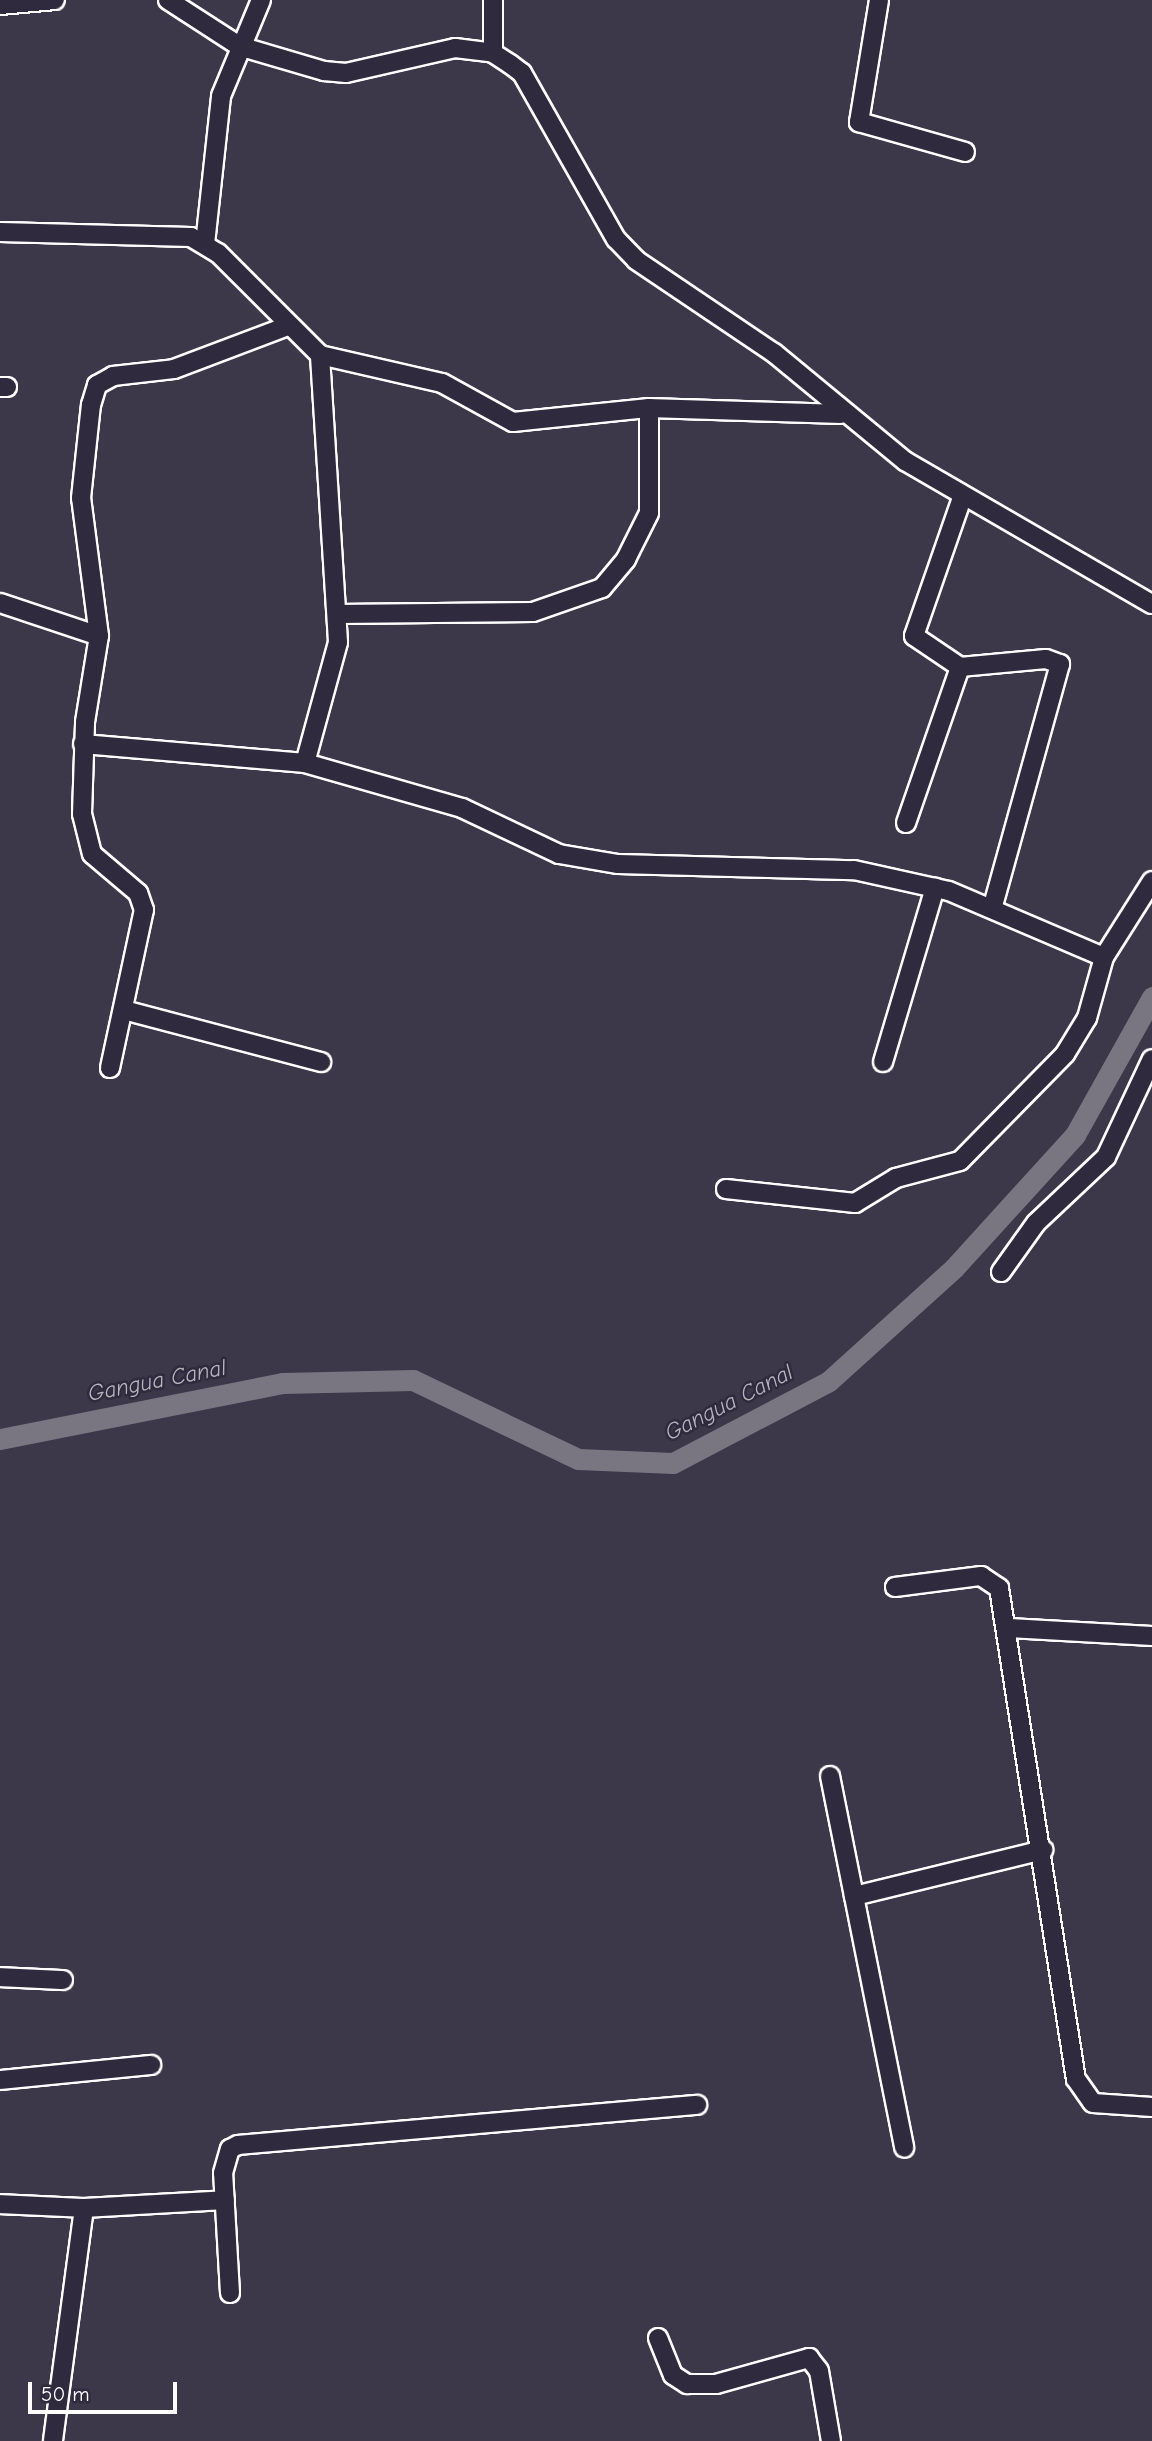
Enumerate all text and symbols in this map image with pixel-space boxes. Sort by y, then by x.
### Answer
water label: Gangua Canal [86,1354,228,1408]
water label: Gangua Canal [660,1359,798,1447]
scale bar [32,2368,180,2412]
text: 50 m [41,2382,90,2406]

